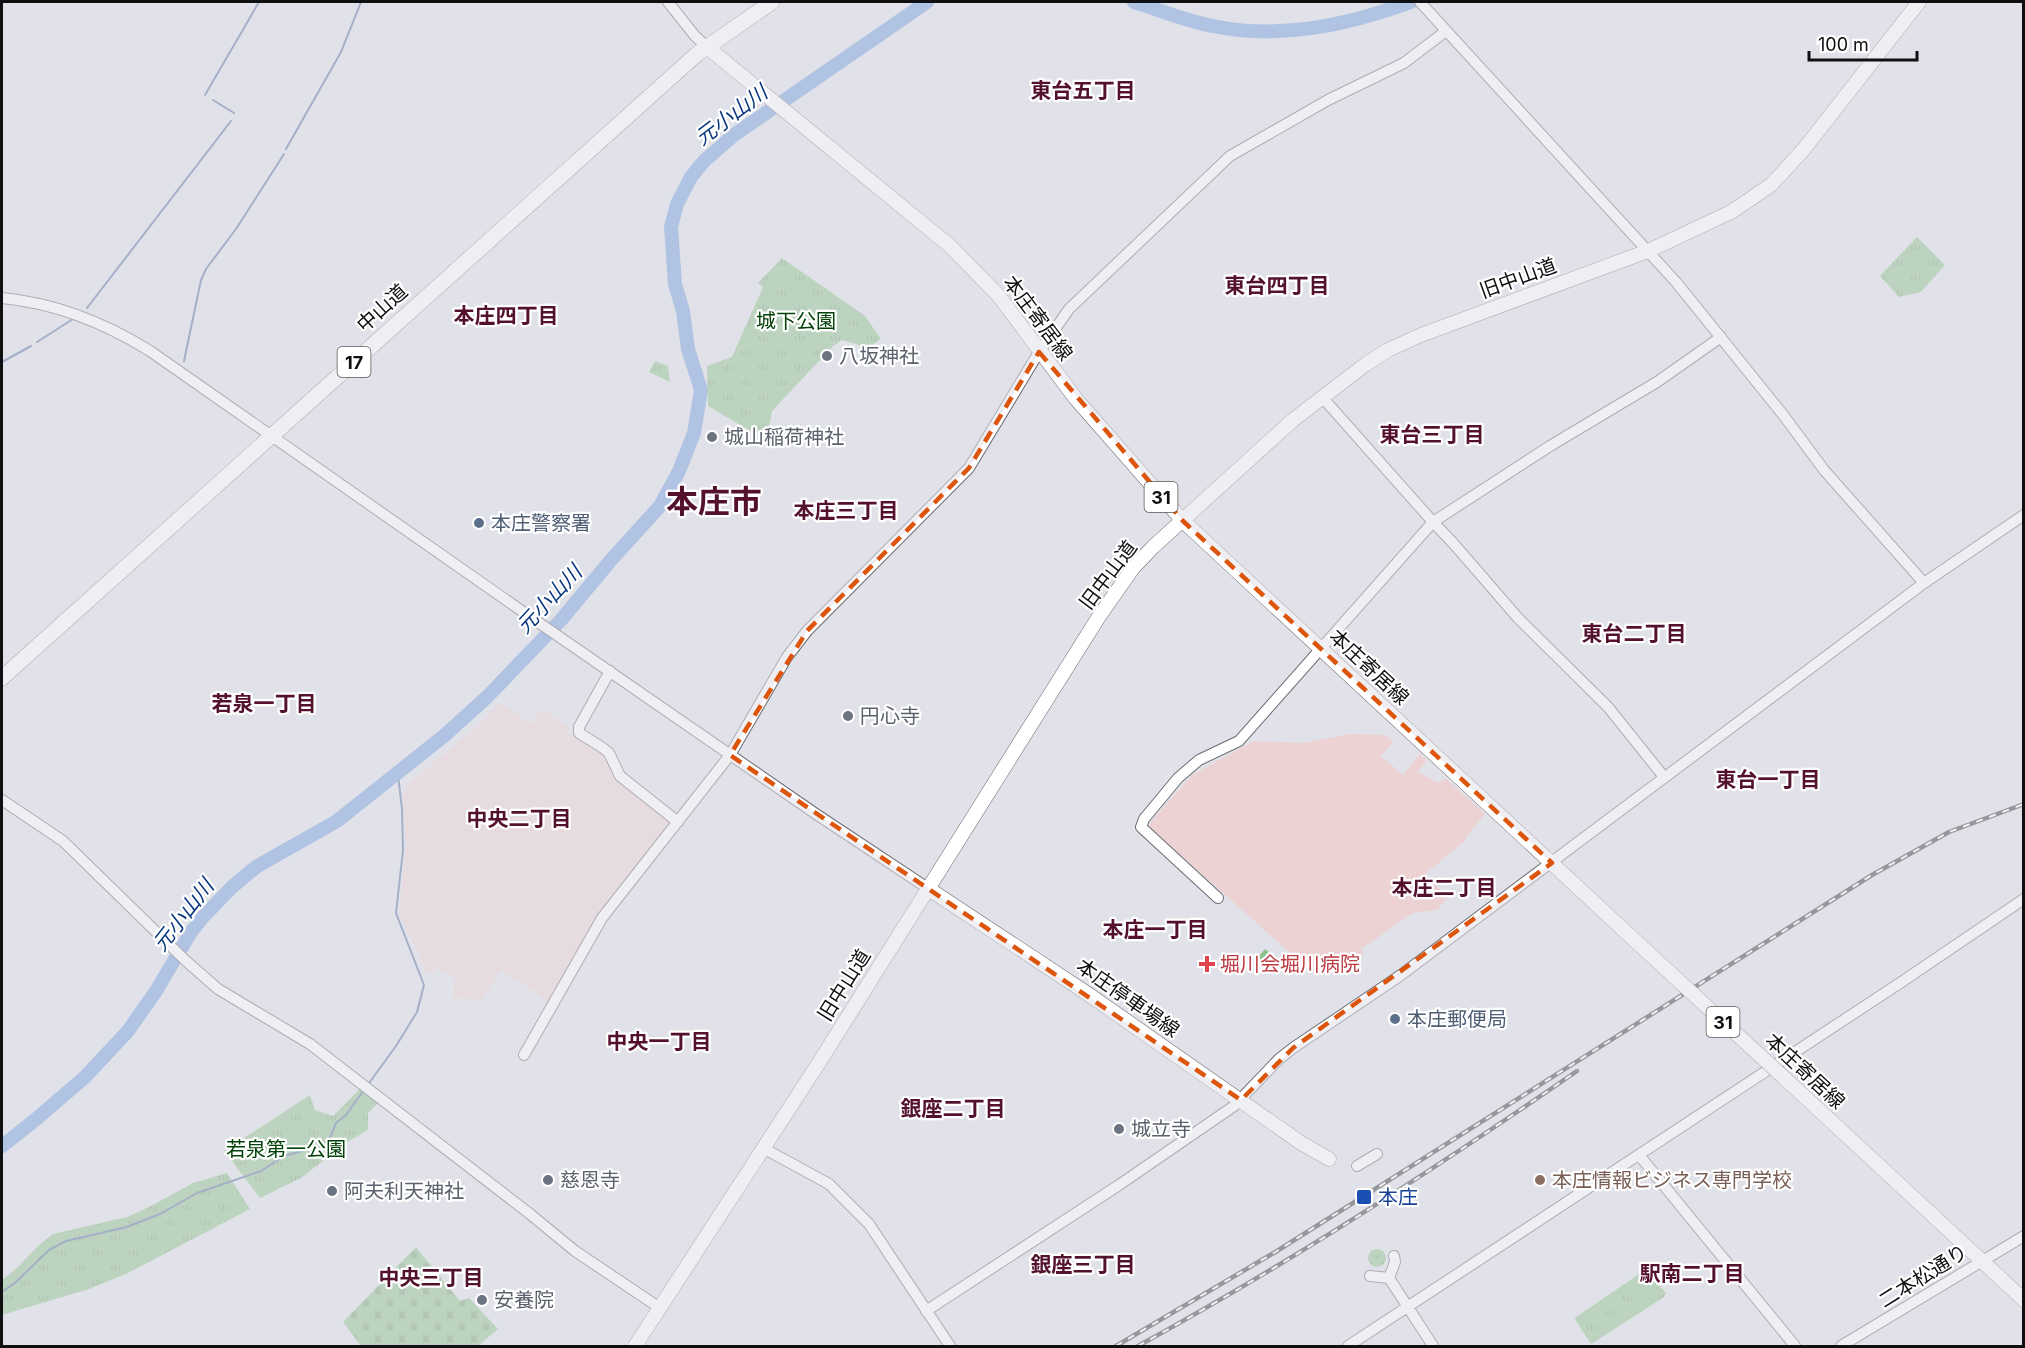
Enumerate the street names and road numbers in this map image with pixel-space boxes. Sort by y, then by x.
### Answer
street label: 旧中山道 [1476,253,1560,303]
street label: 本庄寄居線 [998,271,1078,365]
street label: 中山道 [352,279,412,337]
road number: 17 [338,347,370,377]
road number: 31 [1144,482,1178,512]
street label: 旧中山道 [1074,536,1142,614]
street label: 本庄寄居線 [1324,624,1414,710]
street label: 旧中山道 [813,945,875,1025]
street label: 本庄停車場線 [1072,954,1184,1042]
road number: 31 [1706,1007,1740,1037]
street label: 本庄寄居線 [1760,1028,1850,1114]
street label: 二本松通り [1874,1239,1972,1313]

